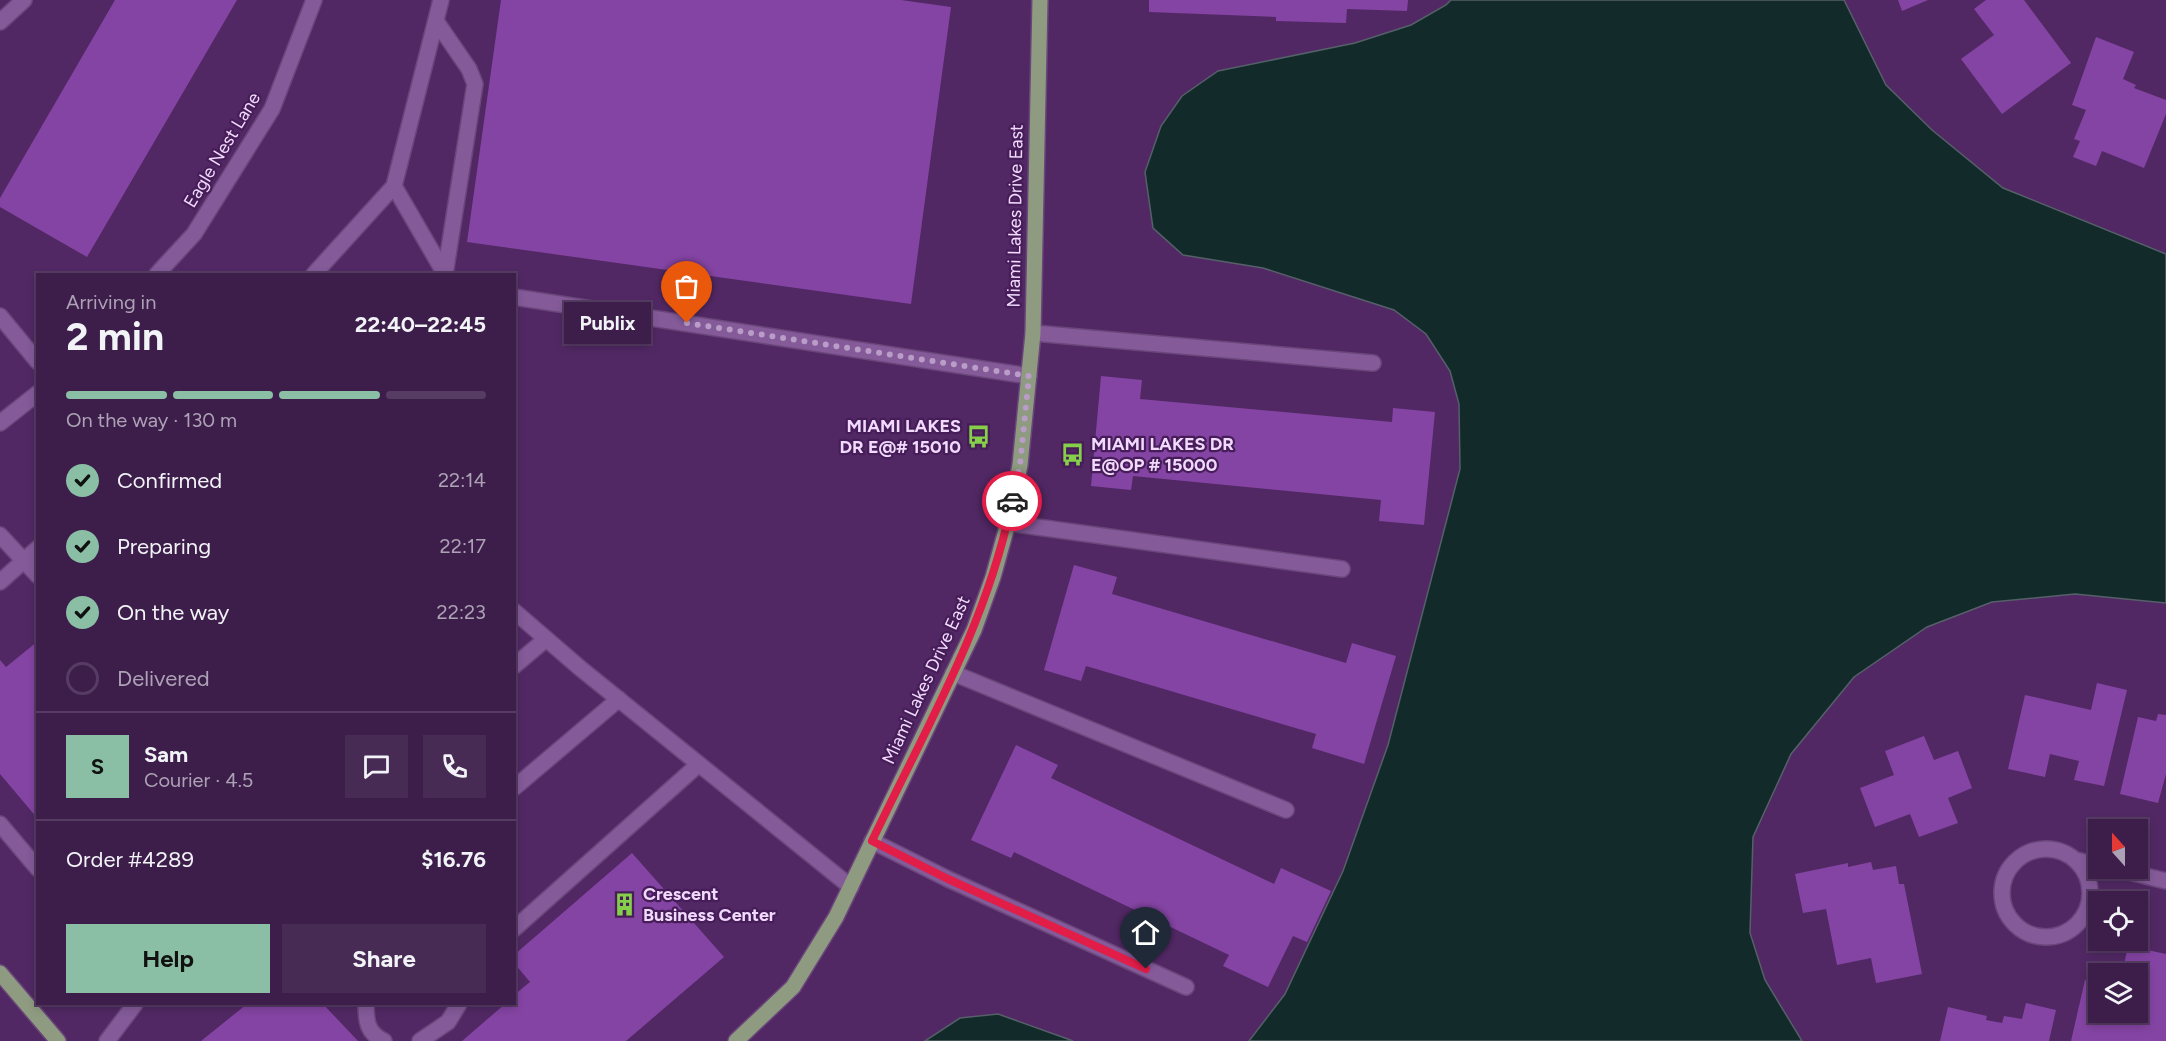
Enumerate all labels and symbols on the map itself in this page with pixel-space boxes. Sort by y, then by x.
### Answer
street label: Eagle Nest Lane [179,88,265,212]
street label: Miami Lakes Drive East [1002,124,1028,308]
pin [661,261,712,323]
callout: Publix [564,302,651,344]
place label: MIAMI LAKES DR E@# 15010 [839,415,961,458]
bus stop icon: MIAMI LAKES DR E@# 15010 [966,423,992,449]
place label: MIAMI LAKES DR E@OP # 15000 [1091,433,1234,476]
bus stop icon: MIAMI LAKES DR E@OP # 15000 [1060,441,1086,467]
courier [982,471,1042,531]
street label: Miami Lakes Drive East [877,592,975,768]
north arrow [2088,819,2148,879]
place label: Crescent Business Center [643,883,776,926]
building icon: Crescent Business Center [612,891,638,917]
pin [1120,907,1171,969]

